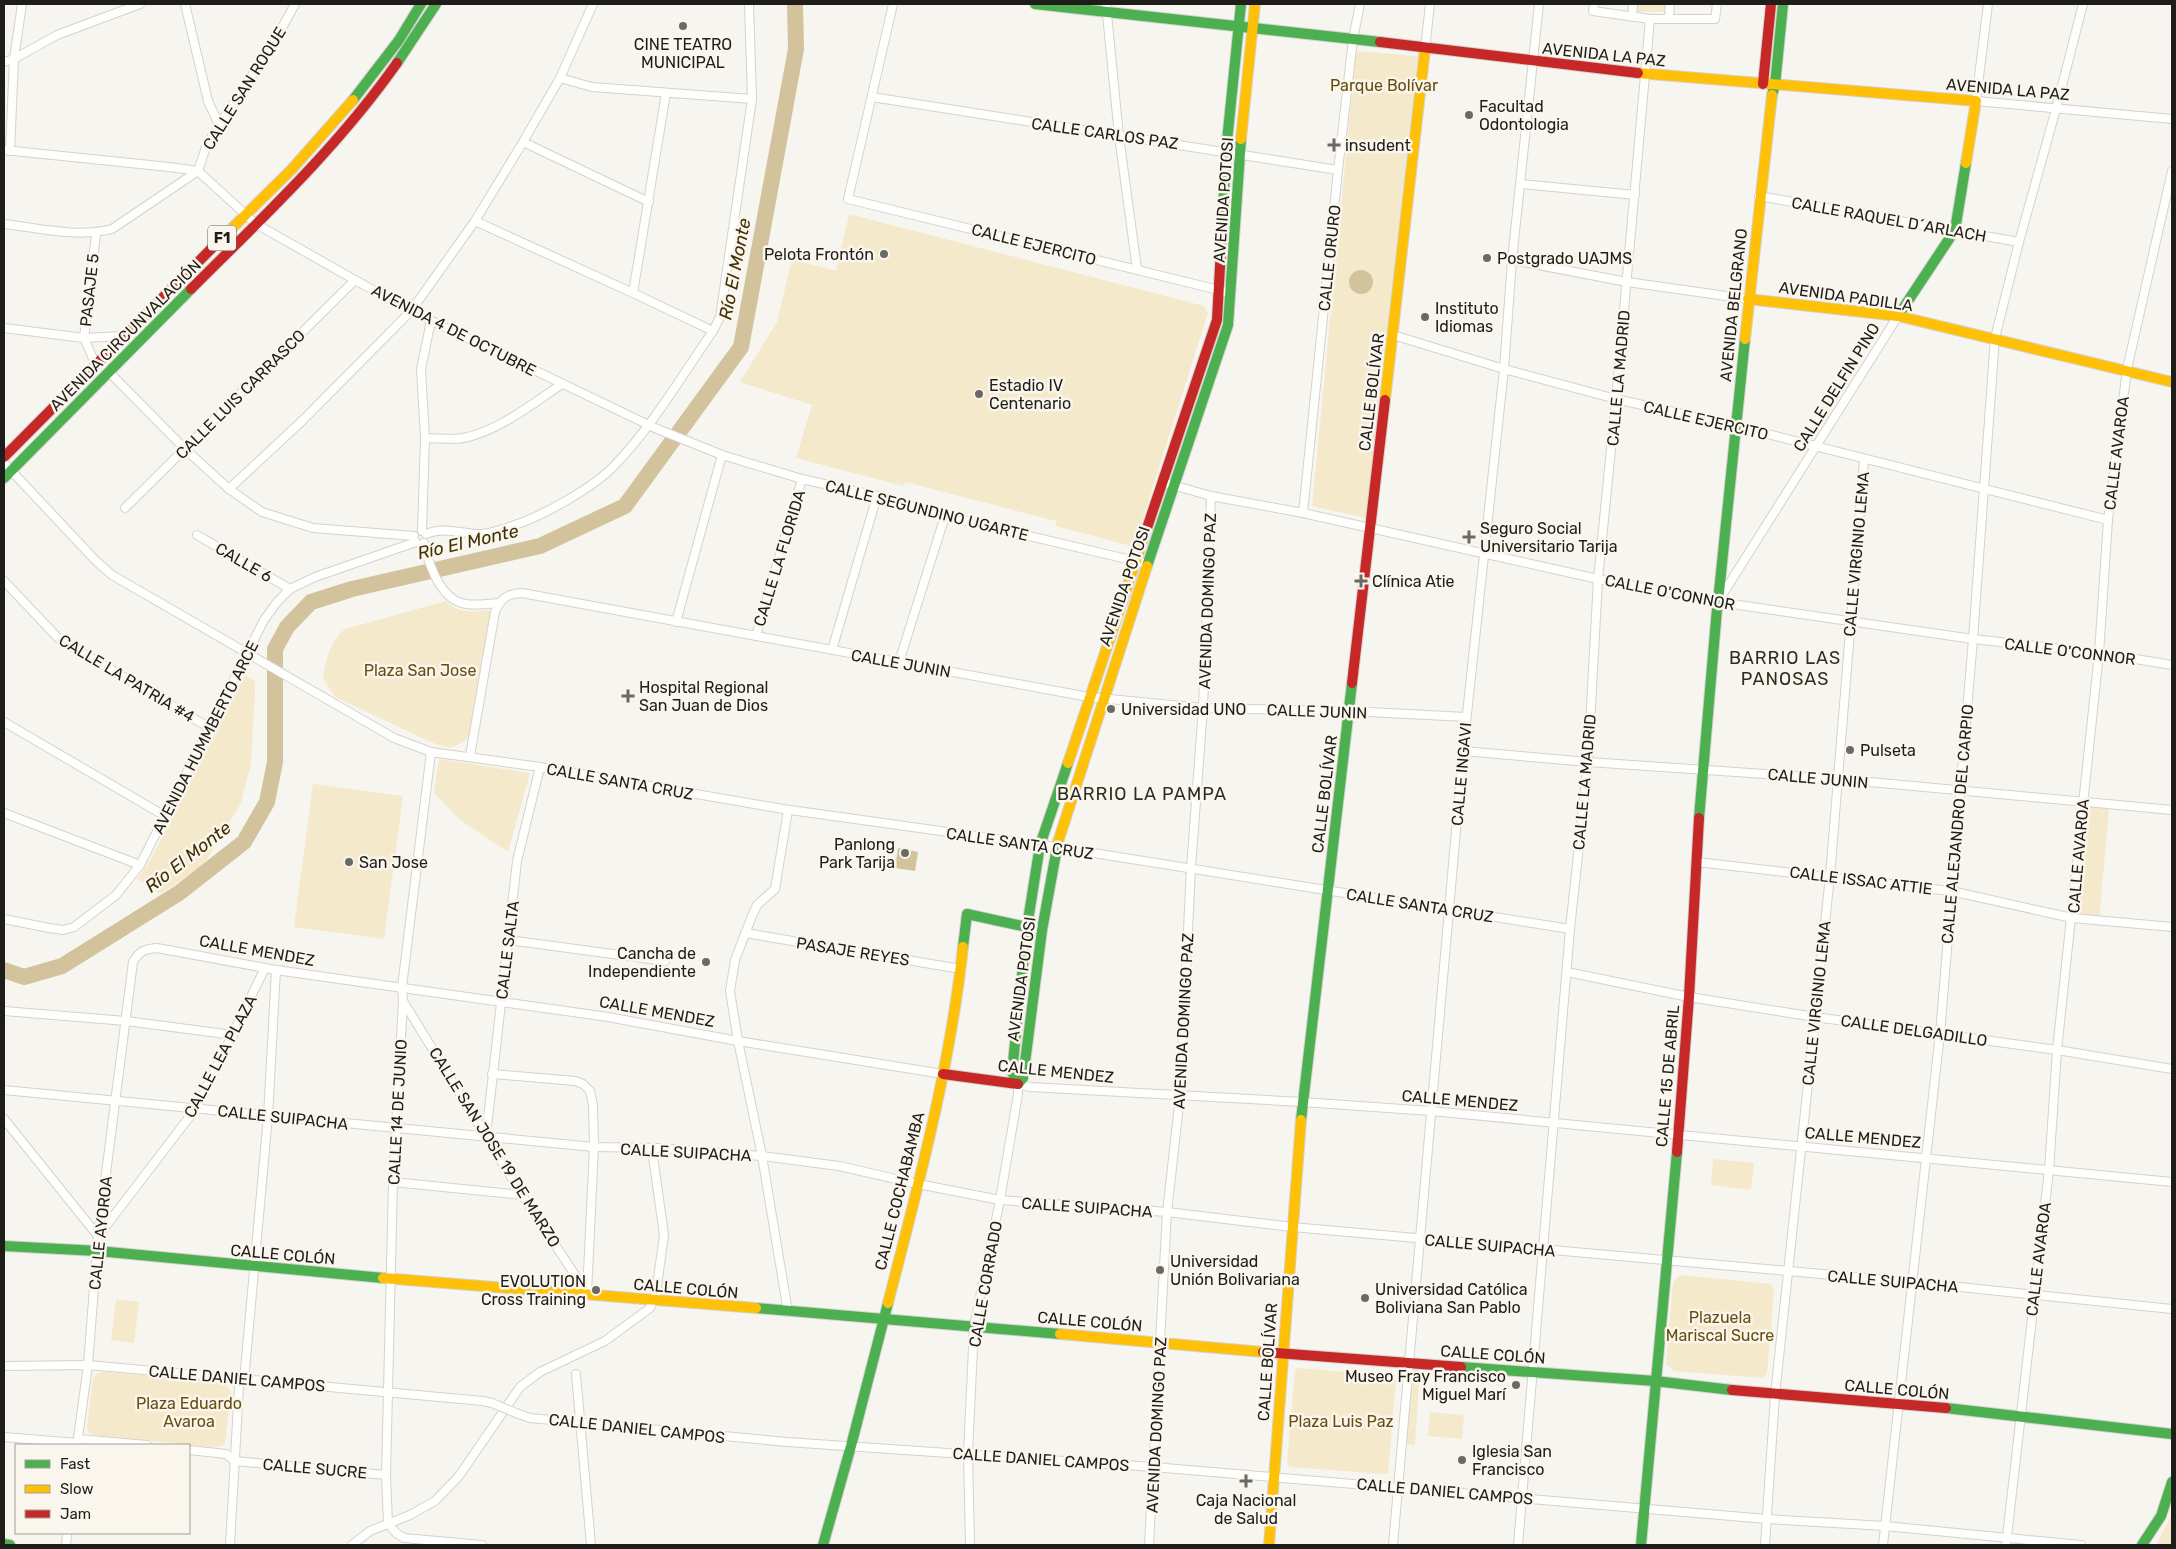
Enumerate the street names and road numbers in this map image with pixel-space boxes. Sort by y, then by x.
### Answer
street label: CALLE SAN ROQUE [199,23,290,153]
street label: AVENIDA LA PAZ [1541,39,1667,70]
street label: AVENIDA LA PAZ [1945,75,2070,104]
street label: CALLE CARLOS PAZ [1030,114,1180,153]
street label: AVENIDA POTOSI [1210,137,1237,263]
street label: CALLE RAQUEL D´ARLACH [1790,193,1988,246]
street label: CALLE ORURO [1314,204,1345,312]
street label: CALLE EJERCITO [970,220,1098,269]
road number: F1 [208,226,236,250]
street label: AVENIDA BELGRANO [1716,228,1751,383]
street label: PASAJE 5 [76,252,103,328]
street label: AVENIDA CIRCUNVALACIÓN [45,255,205,415]
street label: AVENIDA PADILLA [1778,278,1914,315]
street label: AVENIDA 4 DE OCTUBRE [368,281,539,380]
street label: CALLE LA MADRID [1603,309,1634,447]
street label: CALLE DELFIN PINO [1789,319,1884,455]
street label: CALLE LUIS CARRASCO [172,326,309,463]
street label: CALLE BOLÍVAR [1355,332,1388,452]
street label: CALLE AVAROA [2100,395,2133,511]
street label: CALLE EJERCITO [1641,397,1770,444]
street label: CALLE VIRGINIO LEMA [1840,471,1873,637]
street label: CALLE SEGUNDINO UGARTE [823,476,1031,545]
street label: CALLE LA FLORIDA [750,487,809,629]
street label: AVENIDA DOMINGO PAZ [1195,513,1220,689]
street label: AVENIDA POTOSI [1095,524,1154,649]
street label: CALLE 6 [212,539,276,586]
street label: CALLE O'CONNOR [1603,571,1737,614]
street label: CALLE LA PATRIA #4 [56,630,198,726]
street label: CALLE O'CONNOR [2003,634,2137,669]
street label: AVENIDA HUMMBERTO ARCE [148,637,263,837]
street label: CALLE JUNIN [850,645,952,682]
street label: CALLE JUNIN [1266,700,1368,723]
street label: CALLE ALEJANDRO DEL CARPIO [1938,703,1977,945]
street label: CALLE LA MADRID [1569,713,1600,851]
street label: CALLE INGAVI [1448,721,1475,827]
street label: CALLE BOLÍVAR [1308,734,1341,854]
street label: CALLE SANTA CRUZ [545,759,695,804]
street label: CALLE JUNIN [1767,765,1869,792]
street label: CALLE AVAROA [2064,798,2093,914]
street label: CALLE SANTA CRUZ [945,824,1095,863]
street label: CALLE ISSAC ATTIE [1788,862,1933,899]
street label: CALLE SANTA CRUZ [1345,884,1495,927]
street label: CALLE SALTA [492,899,523,1001]
street label: AVENIDA POTOSI [1003,916,1040,1043]
street label: CALLE VIRGINIO LEMA [1798,920,1835,1086]
street label: CALLE MENDEZ [198,931,316,970]
street label: PASAJE REYES [795,933,911,970]
street label: AVENIDA DOMINGO PAZ [1169,933,1198,1110]
street label: CALLE LEA PLAZA [180,991,261,1121]
street label: CALLE MENDEZ [598,992,716,1031]
street label: CALLE 15 DE ABRIL [1652,1004,1683,1148]
street label: CALLE DELGADILLO [1839,1011,1989,1050]
street label: CALLE 14 DE JUNIO [384,1039,411,1185]
street label: CALLE SAN JOSE 19 DE MARZO [425,1044,564,1251]
street label: CALLE MENDEZ [997,1056,1115,1087]
street label: CALLE MENDEZ [1401,1086,1519,1115]
street label: CALLE SUIPACHA [217,1101,350,1134]
street label: CALLE COCHABAMBA [871,1110,928,1272]
street label: CALLE MENDEZ [1804,1123,1922,1152]
street label: CALLE SUIPACHA [620,1140,752,1165]
street label: CALLE AYOROA [85,1175,116,1291]
street label: CALLE SUIPACHA [1021,1193,1153,1222]
street label: CALLE AVAROA [2022,1201,2055,1317]
street label: CALLE CORRADO [965,1219,1006,1349]
street label: CALLE SUIPACHA [1424,1230,1556,1261]
street label: CALLE COLÓN [230,1239,336,1269]
street label: CALLE SUIPACHA [1827,1266,1959,1297]
street label: CALLE COLÓN [633,1273,739,1303]
street label: CALLE BOLÍVAR [1254,1302,1281,1422]
street label: CALLE COLÓN [1037,1306,1143,1336]
street label: AVENIDA DOMINGO PAZ [1142,1337,1171,1514]
street label: CALLE COLÓN [1440,1340,1546,1368]
street label: CALLE DANIEL CAMPOS [148,1361,326,1396]
street label: CALLE COLÓN [1844,1374,1950,1404]
street label: CALLE DANIEL CAMPOS [548,1410,726,1447]
street label: CALLE DANIEL CAMPOS [952,1444,1130,1475]
street label: CALLE SUCRE [262,1454,368,1483]
street label: CALLE DANIEL CAMPOS [1356,1474,1534,1509]

